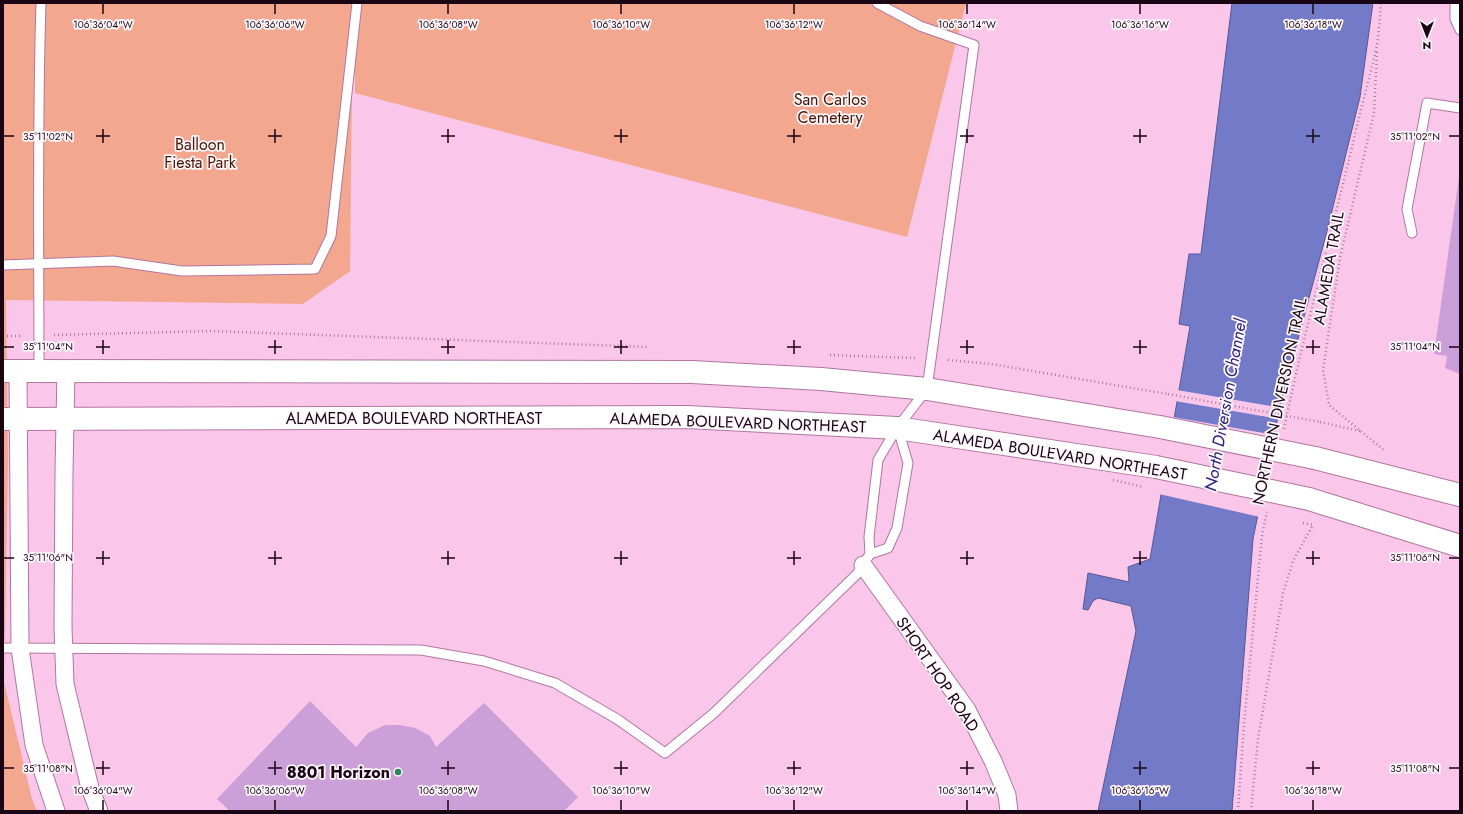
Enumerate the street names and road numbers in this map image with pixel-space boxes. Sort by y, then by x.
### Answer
street label: ALAMEDA TRAIL [1307,209,1350,326]
street label: NORTHERN DIVERSION TRAIL [1246,294,1313,507]
street label: ALAMEDA BOULEVARD NORTHEAST [286,407,543,430]
street label: ALAMEDA BOULEVARD NORTHEAST [609,407,867,438]
street label: ALAMEDA BOULEVARD NORTHEAST [931,423,1189,486]
street label: SHORT HOP ROAD [891,612,985,736]

